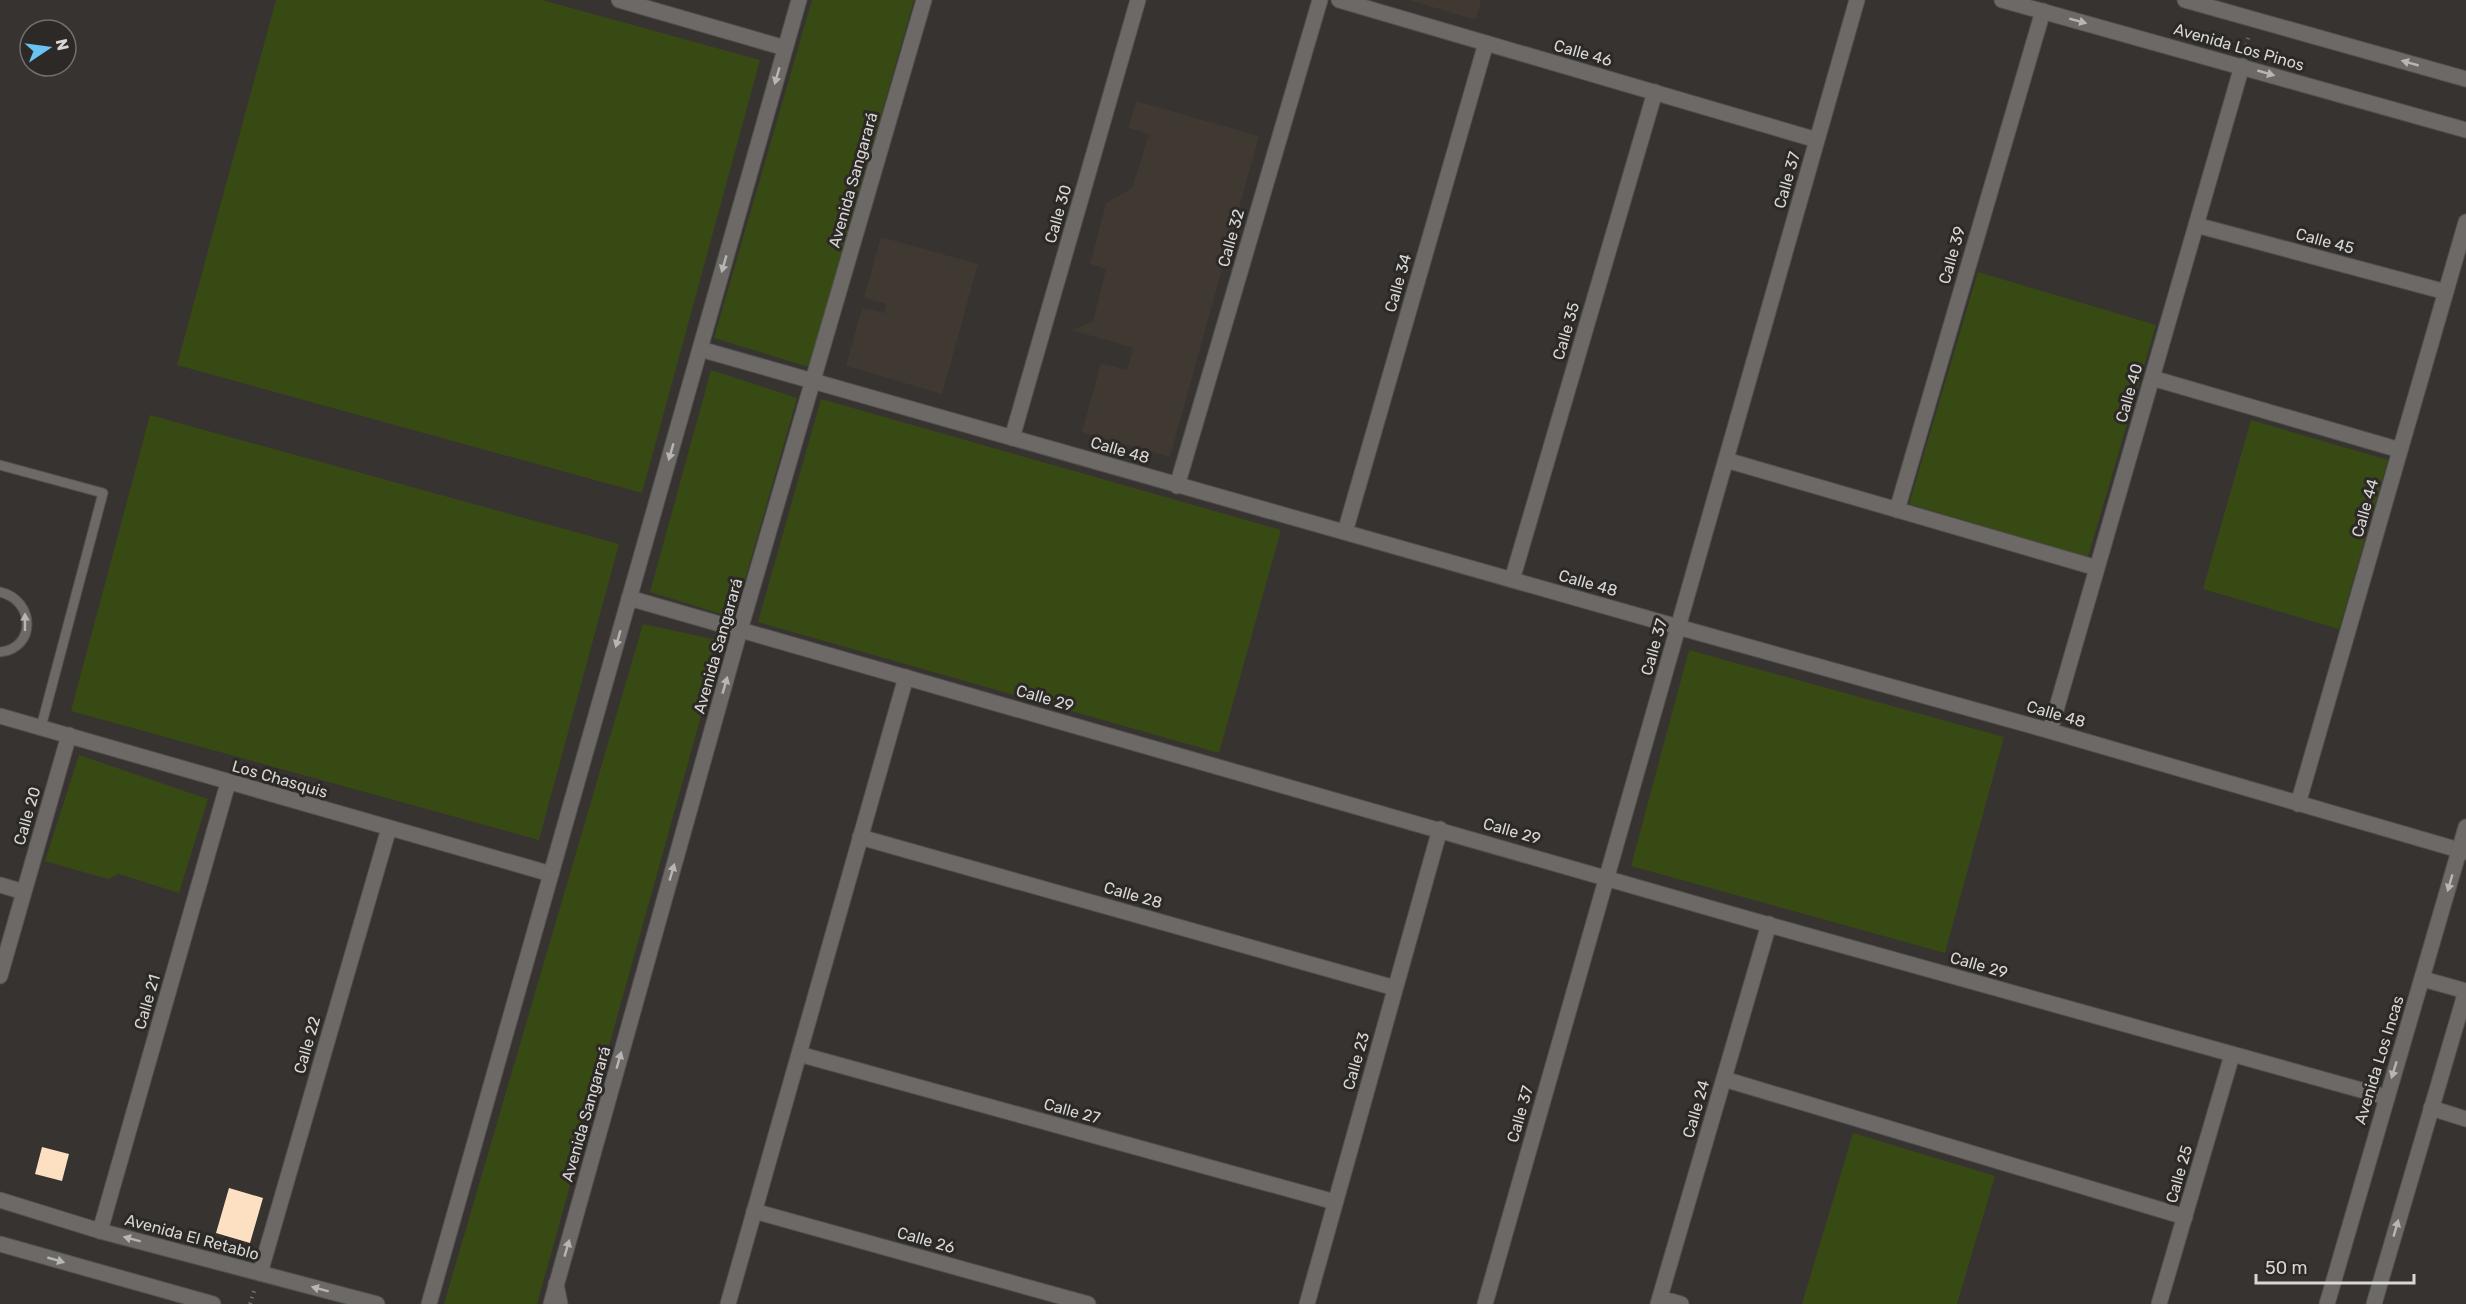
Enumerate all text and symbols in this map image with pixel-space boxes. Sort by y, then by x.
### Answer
one-way arrow [2069,17,2087,26]
north arrow [18,18,78,78]
street label: Avenida Los Pinos [2172,19,2306,75]
street label: Calle 46 [1552,36,1615,70]
text: N [52,37,73,52]
one-way arrow [2401,58,2419,68]
one-way arrow [772,68,781,86]
one-way arrow [2257,69,2275,78]
street label: Avenida Sangarará [825,110,881,250]
street label: Calle 37 [1770,150,1804,210]
street label: Calle 30 [1041,183,1075,245]
street label: Calle 32 [1214,207,1248,269]
street label: Calle 39 [1935,224,1969,286]
street label: Calle 45 [2294,224,2356,258]
street label: Calle 34 [1381,252,1415,314]
one-way arrow [719,255,728,273]
street label: Calle 35 [1549,300,1583,362]
street label: Calle 40 [2112,361,2146,425]
street label: Calle 48 [1088,433,1152,467]
one-way arrow [666,443,675,461]
street label: Calle 44 [2348,476,2382,539]
street label: Calle 48 [1556,566,1620,600]
street label: Avenida Sangarará [690,576,746,716]
one-way arrow [20,613,30,632]
street label: Calle 37 [1637,617,1671,677]
one-way arrow [612,630,622,648]
one-way arrow [721,675,730,693]
street label: Calle 29 [1014,681,1076,715]
street label: Calle 48 [2024,697,2088,731]
street label: Los Chasquis [230,756,330,802]
street label: Calle 20 [10,785,44,847]
street label: Calle 29 [1481,814,1543,848]
one-way arrow [668,863,677,881]
one-way arrow [2445,874,2454,892]
street label: Calle 28 [1102,878,1164,912]
street label: Calle 29 [1948,948,2010,982]
street label: Calle 21 [130,972,164,1032]
street label: Avenida Los Incas [2350,993,2408,1127]
street label: Calle 22 [290,1014,324,1076]
street label: Calle 23 [1339,1030,1373,1092]
street label: Avenida Sangarará [558,1044,614,1184]
one-way arrow [615,1051,625,1069]
one-way arrow [2389,1061,2399,1079]
street label: Calle 24 [1679,1078,1713,1140]
street label: Calle 37 [1503,1084,1537,1144]
street label: Calle 27 [1042,1094,1102,1128]
street label: Calle 25 [2162,1143,2196,1205]
street label: Avenida El Retablo [123,1210,261,1264]
one-way arrow [2392,1219,2401,1237]
street label: Calle 26 [895,1223,957,1257]
one-way arrow [122,1234,140,1243]
one-way arrow [562,1239,572,1257]
scale bar [2256,1247,2414,1285]
one-way arrow [47,1256,65,1265]
text: 50 m [2265,1257,2308,1279]
one-way arrow [311,1284,329,1293]

